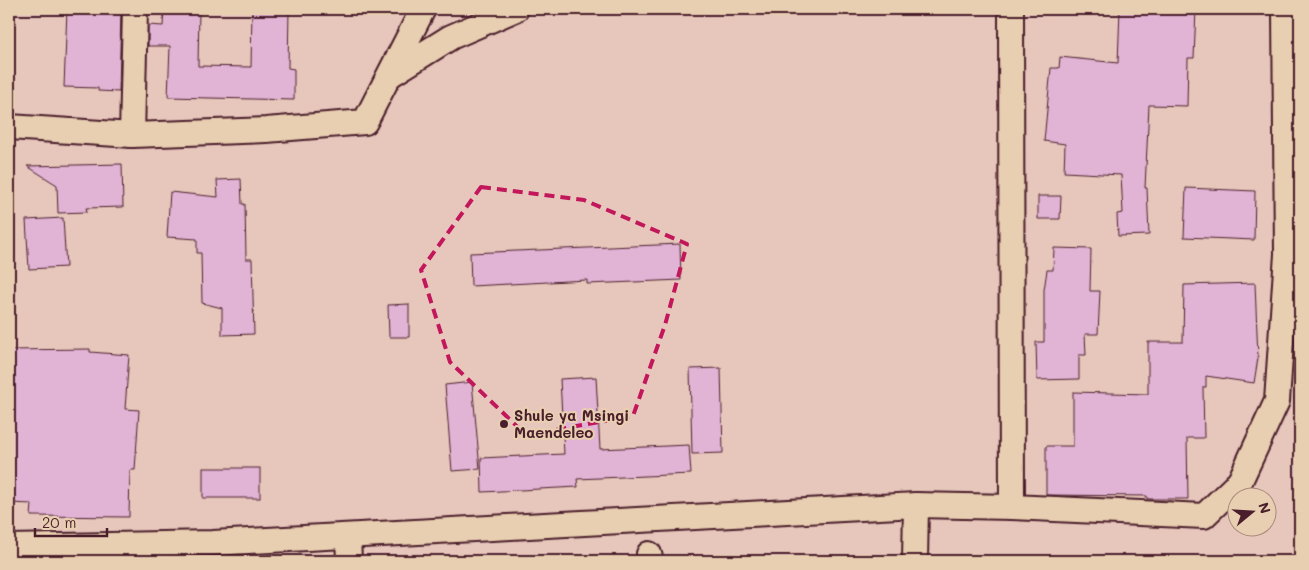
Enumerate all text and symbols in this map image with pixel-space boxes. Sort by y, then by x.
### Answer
place label: Shule ya Msingi Maendeleo [514,405,629,442]
marker: Shule ya Msingi Maendeleo [498,418,510,430]
north arrow [1226,488,1276,538]
text: N [1254,500,1276,516]
scale bar [35,505,108,537]
text: 20 m [42,512,76,532]

